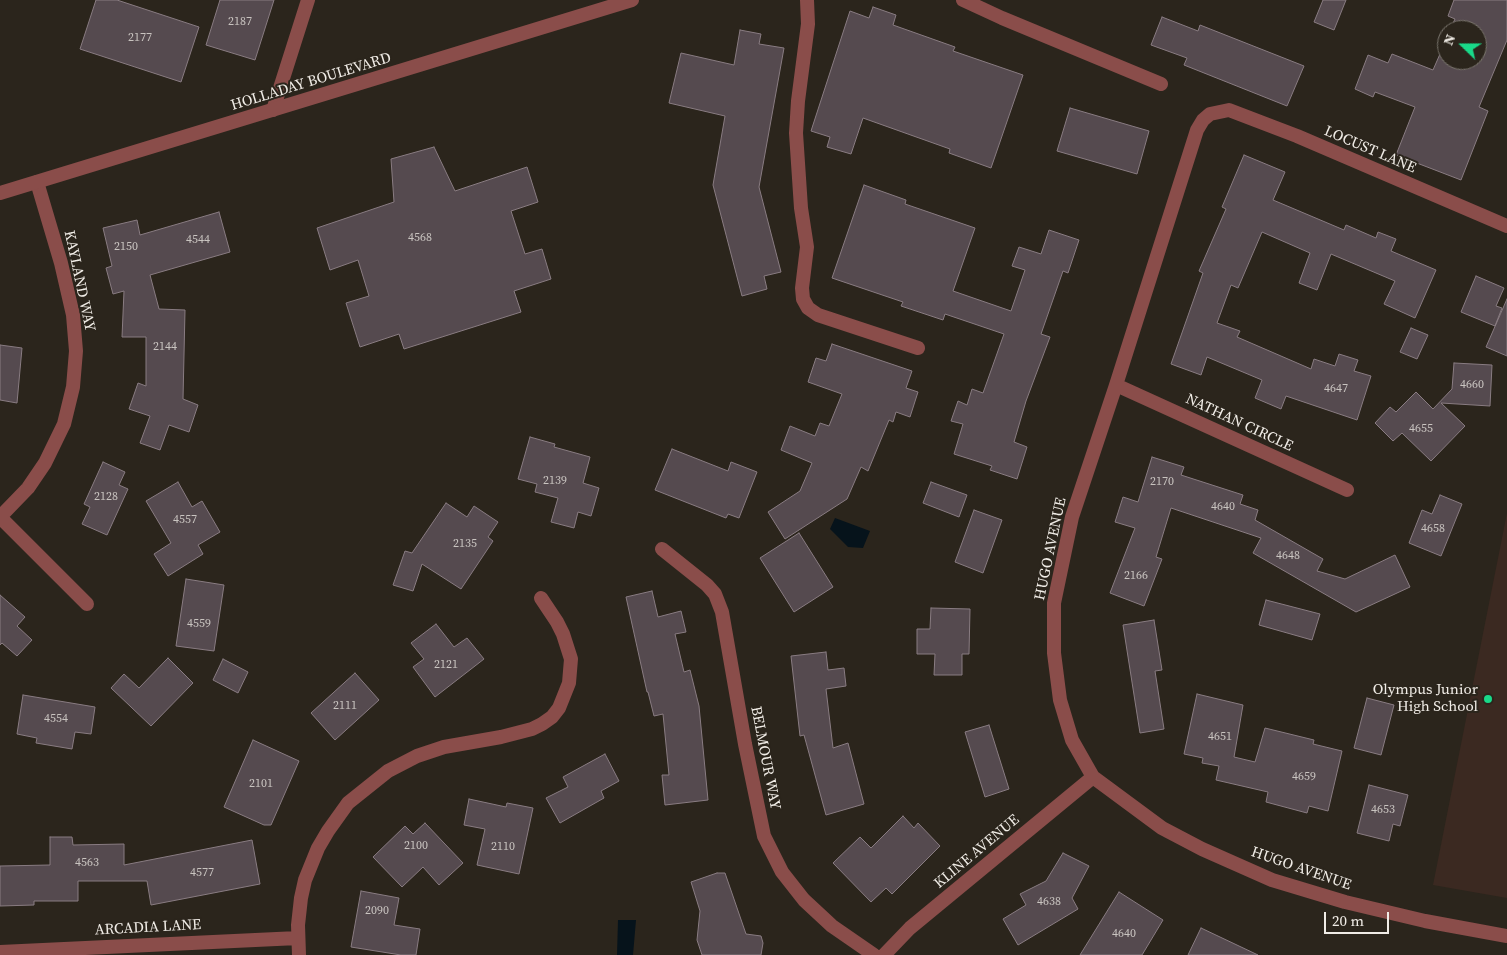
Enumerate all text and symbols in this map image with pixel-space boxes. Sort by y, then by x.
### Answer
house number: 2187 [228,15,252,29]
north arrow [1437,20,1487,70]
house number: 2177 [128,31,152,45]
text: N [1438,31,1460,48]
street label: HOLLADAY BOULEVARD [229,49,393,115]
street label: LOCUST LANE [1321,123,1419,177]
street label: KAYLAND WAY [59,229,99,333]
house number: 4568 [408,231,432,245]
house number: 4544 [186,233,210,247]
house number: 2150 [114,240,138,254]
house number: 2144 [153,340,177,354]
house number: 4660 [1460,378,1484,392]
house number: 4647 [1324,382,1348,396]
street label: NATHAN CIRCLE [1182,390,1296,456]
house number: 4655 [1409,422,1433,436]
house number: 2139 [543,474,567,488]
house number: 2170 [1150,475,1174,489]
house number: 2128 [94,490,118,504]
street label: HUGO AVENUE [1031,496,1071,602]
house number: 4640 [1211,500,1235,514]
house number: 4557 [173,513,197,527]
house number: 4658 [1421,522,1445,536]
house number: 2135 [453,537,477,551]
house number: 4648 [1276,549,1300,563]
house number: 2166 [1124,569,1148,583]
house number: 4559 [187,617,211,631]
house number: 2121 [434,658,458,672]
place label: Olympus Junior High School [1373,681,1478,716]
marker: Olympus Junior High School [1482,693,1494,705]
house number: 2111 [333,699,357,713]
street label: BELMOUR WAY [746,705,784,811]
house number: 4554 [44,712,68,726]
house number: 4651 [1208,730,1232,744]
house number: 4659 [1292,770,1316,784]
house number: 2101 [249,777,273,791]
house number: 4653 [1371,803,1395,817]
street label: KLINE AVENUE [931,811,1023,893]
house number: 2100 [404,839,428,853]
house number: 2110 [491,840,515,854]
street label: HUGO AVENUE [1249,843,1353,895]
house number: 4563 [75,856,99,870]
house number: 4577 [190,866,214,880]
house number: 4638 [1037,895,1061,909]
scale bar [1327,902,1392,934]
house number: 2090 [365,904,389,918]
text: 20 m [1332,910,1364,931]
street label: ARCADIA LANE [94,916,202,940]
house number: 4640 [1112,927,1136,941]

